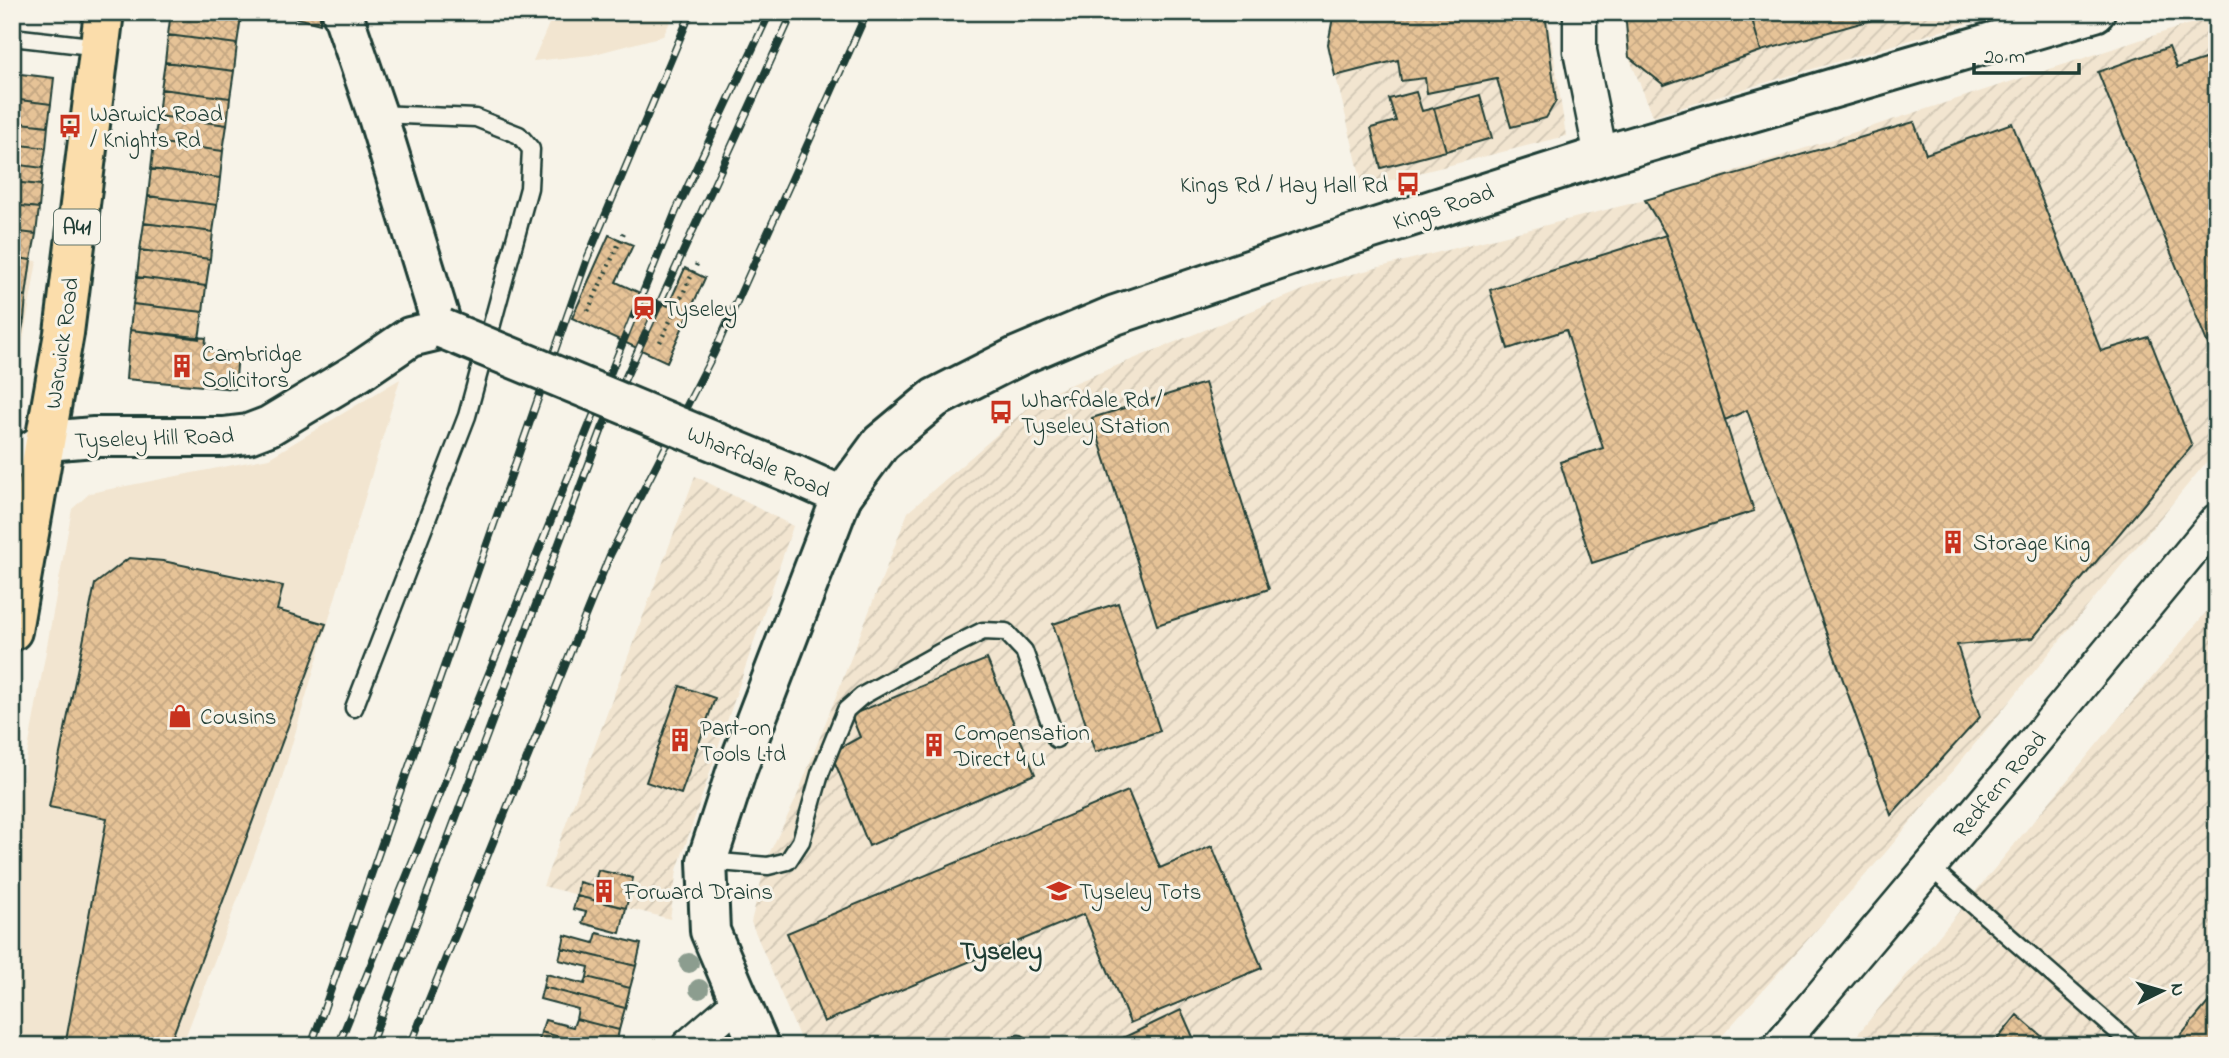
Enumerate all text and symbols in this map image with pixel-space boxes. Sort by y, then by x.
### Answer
scale bar [1974,32,2078,76]
text: 20 m [1984,43,2025,73]
place label: Warwick Road / Knights Rd [90,99,223,159]
bus stop icon: Warwick Road / Knights Rd [56,112,84,140]
place label: Kings Rd / Hay Hall Rd [1180,170,1388,205]
bus stop icon: Kings Rd / Hay Hall Rd [1394,170,1422,198]
street label: Kings Road [1389,177,1499,241]
road number: A41 [54,210,100,244]
street label: Warwick Road [38,275,89,411]
station icon: Tyseley [630,294,658,322]
place label: Tyseley [664,294,737,329]
place label: Cambridge Solicitors [202,339,303,398]
building icon: Cambridge Solicitors [168,352,196,380]
place label: Wharfdale Rd / Tyseley Station [1021,385,1170,446]
bus stop icon: Wharfdale Rd / Tyseley Station [987,398,1015,426]
street label: Wharfdale Road [681,418,835,508]
street label: Tyseley Hill Road [74,420,235,461]
building icon: Storage King [1939,528,1967,556]
place label: Storage King [1973,528,2090,562]
shop icon: Cousins [166,702,194,730]
place label: Cousins [200,702,277,735]
place label: Part-on Tools Ltd [700,713,786,772]
place label: Compensation Direct 4 U [953,718,1090,777]
street label: Redfern Road [1946,725,2056,846]
building icon: Part-on Tools Ltd [666,726,694,754]
building icon: Compensation Direct 4 U [920,731,948,759]
building icon: Forward Drains [590,877,618,905]
place label: Forward Drains [623,877,773,910]
school or university icon: Tyseley Tots [1045,877,1073,905]
place label: Tyseley Tots [1079,877,1202,912]
district label: Tyseley [960,934,1042,972]
north arrow [2128,956,2198,1026]
text: N [2162,982,2190,997]

